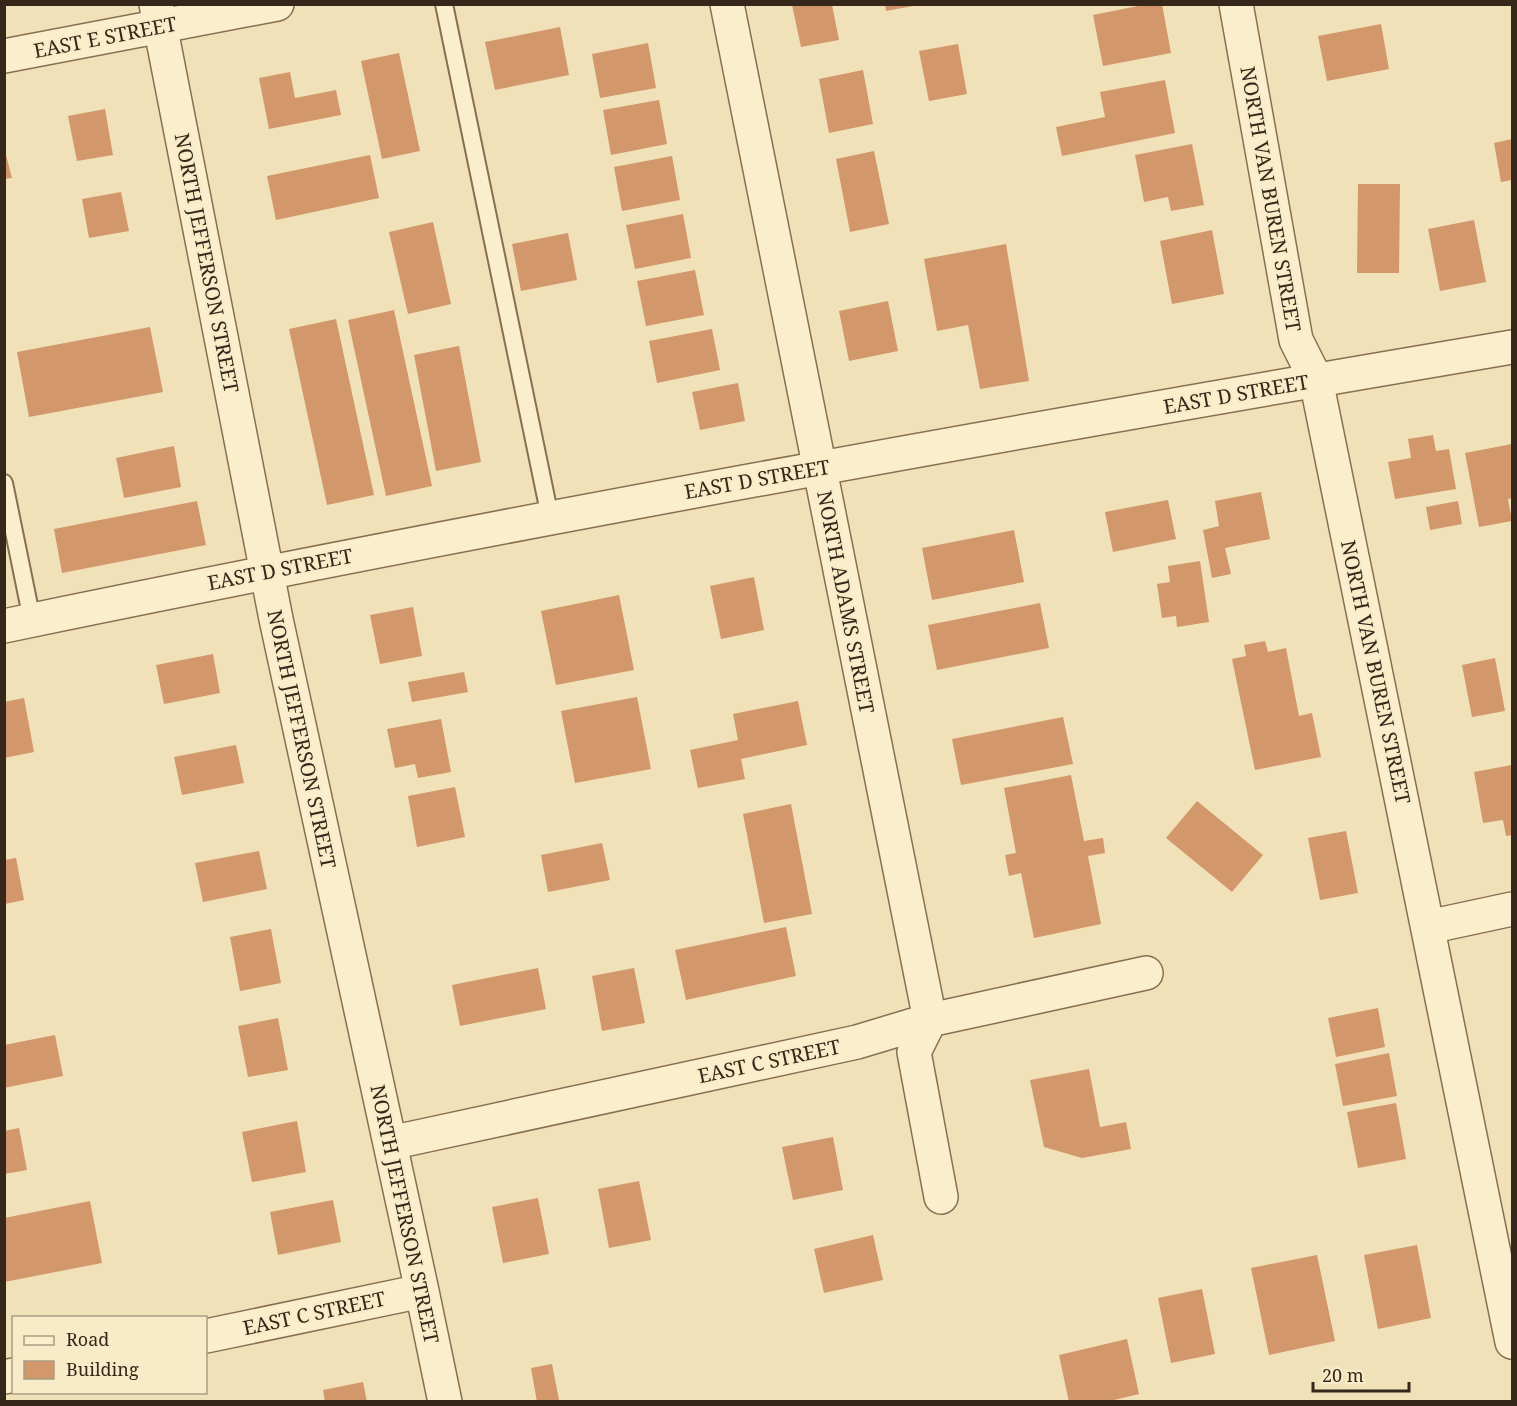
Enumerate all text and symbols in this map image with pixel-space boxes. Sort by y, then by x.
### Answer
street label: EAST E STREET [31,10,179,64]
street label: NORTH VAN BUREN STREET [1234,64,1308,334]
street label: NORTH JEFFERSON STREET [169,131,245,395]
street label: EAST D STREET [1161,368,1311,420]
street label: EAST D STREET [682,453,832,505]
street label: NORTH ADAMS STREET [811,488,881,716]
street label: NORTH VAN BUREN STREET [1335,538,1417,806]
street label: EAST D STREET [205,542,355,596]
street label: NORTH JEFFERSON STREET [261,607,343,871]
street label: EAST C STREET [695,1033,843,1089]
street label: NORTH JEFFERSON STREET [364,1082,446,1346]
street label: EAST C STREET [240,1285,388,1341]
legend [12,1316,207,1394]
text: Road [66,1327,109,1351]
scale bar [1313,1355,1409,1393]
text: Building [66,1357,139,1381]
text: 20 m [1322,1363,1364,1387]

